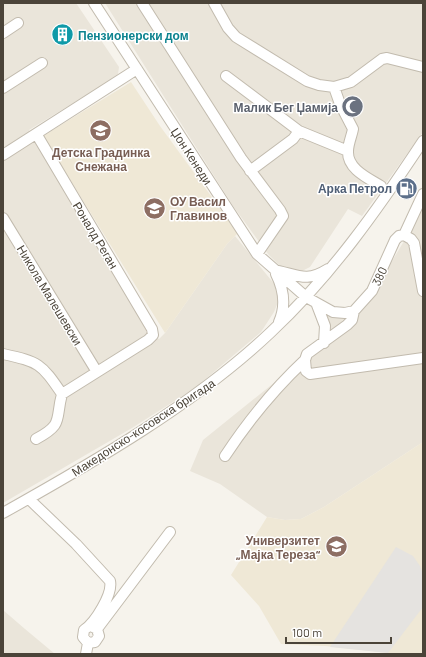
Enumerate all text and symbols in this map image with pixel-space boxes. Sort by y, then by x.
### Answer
building icon: Пензионерски дом [49,22,75,48]
place label: Пензионерски дом [78,28,189,43]
mosque icon: Малик Бег Џамија [340,94,366,120]
place label: Малик Бег Џамија [234,100,338,115]
school or university icon: Детска Градинка Снежана [88,118,114,144]
street label: Џон Кенеди [168,125,215,188]
place label: Детска Градинка Снежана [52,145,150,173]
fuel station icon: Арка Петрол [394,175,420,201]
place label: Арка Петрол [318,181,392,196]
place label: ОУ Васил Главинов [170,194,227,222]
school or university icon: ОУ Васил Главинов [141,195,167,221]
street label: Роналд Реган [70,199,121,271]
street label: Никола Малешевски [15,242,85,348]
street label: 380 [369,264,389,288]
street label: Македонско-косовска бригада [69,375,218,479]
place label: Универзитет „Мајка Тереза“ [236,533,321,562]
school or university icon: Универзитет „Мајка Тереза“ [323,534,349,560]
scale bar [286,619,391,645]
text: 100 m [292,625,322,639]

